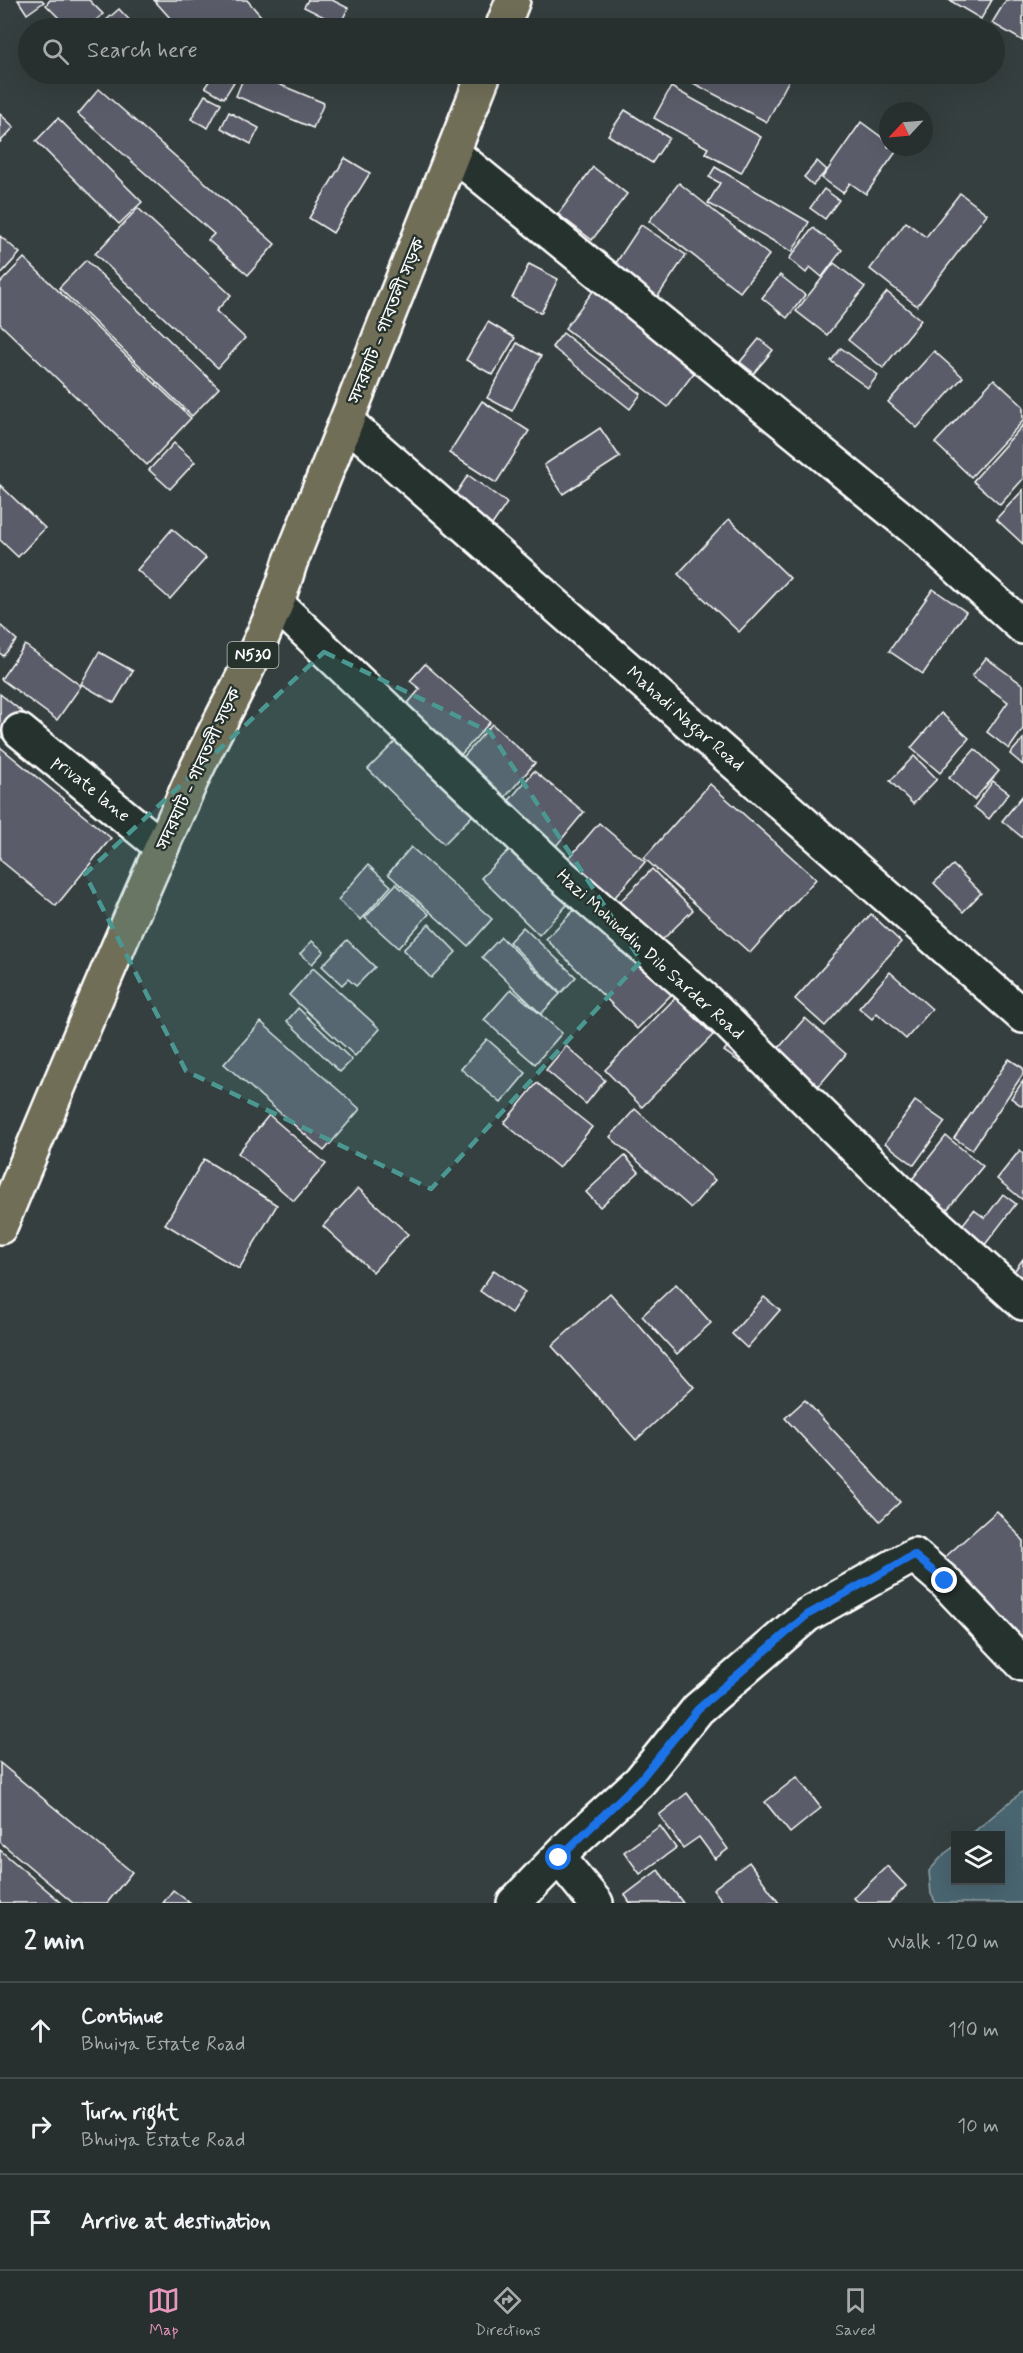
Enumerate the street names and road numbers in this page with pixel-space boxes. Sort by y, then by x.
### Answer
street label: সদরঘাট - গাবতলী সড়ক [342,234,431,408]
road number: N530 [228,642,278,668]
street label: Mahadi Nagar Road [620,661,749,778]
street label: সদরঘাট - গাবতলী সড়ক [150,683,247,855]
street label: private lane [47,750,135,828]
street label: Hazi Mohiuddin Dilo Sarder Road [551,864,749,1046]

